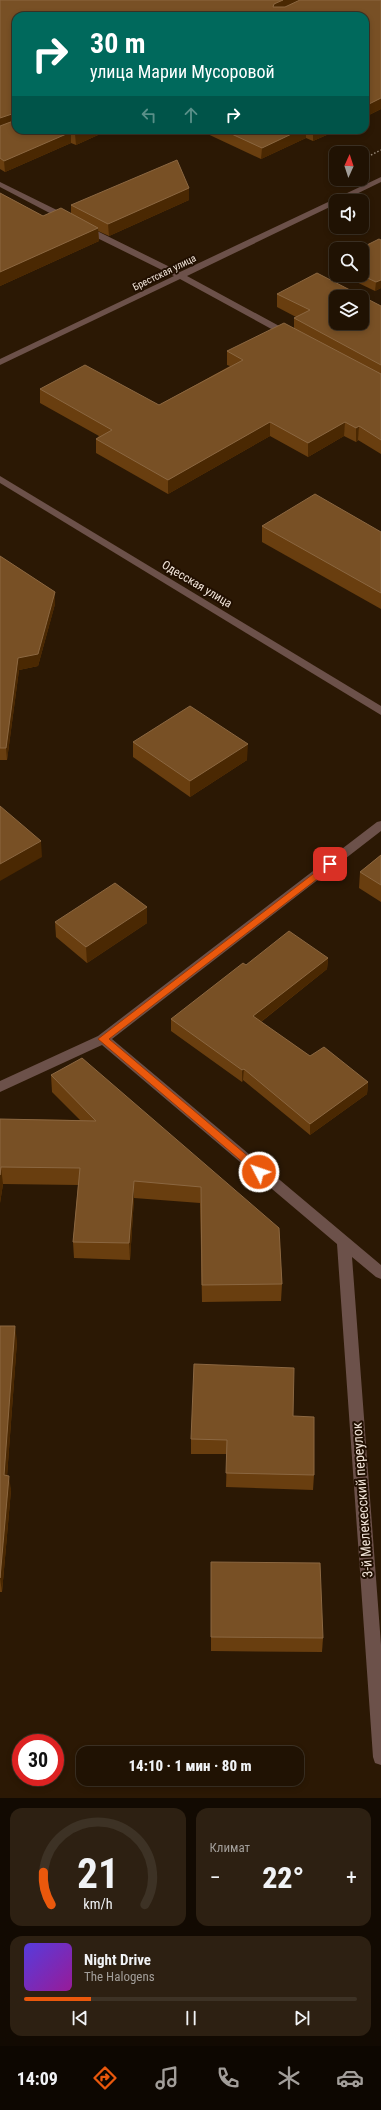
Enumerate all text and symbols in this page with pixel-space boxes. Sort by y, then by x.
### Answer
text: 30 m [90,27,146,60]
icon: right [24,28,76,80]
text: улица Марии Мусоровой [90,61,275,82]
icon: left [138,104,160,126]
icon: ahead [180,104,202,126]
icon: right [222,104,244,126]
north arrow [329,146,369,186]
map controls [329,146,369,330]
button: sound [329,194,369,234]
button: search [329,242,369,282]
street label: Брестская улица [131,252,198,293]
button: layers [329,290,369,330]
street label: Одесская улица [159,558,235,611]
pin [313,847,347,881]
icon: arrive [319,853,341,875]
position arrow [238,1151,280,1193]
street label: 3-й Мелекесский переулок [349,1422,375,1578]
speed limit sign: 30 [12,1734,64,1786]
text: 14:10 · 1 мин · 80 m [128,1757,252,1775]
text: Климат [210,1840,250,1855]
text: 21 [77,1849,119,1898]
text: 22° [262,1860,304,1895]
text: − [210,1865,221,1890]
text: + [346,1865,357,1890]
text: km/h [83,1896,112,1912]
text: Night Drive [84,1951,151,1969]
text: The Halogens [84,1969,155,1984]
icon: previous [69,2007,91,2029]
icon: pause [180,2007,202,2029]
icon: next [291,2007,313,2029]
icon: directions [91,2064,119,2092]
icon: music [153,2064,181,2092]
icon: phone [214,2064,242,2092]
icon: climate [275,2064,303,2092]
icon: car [336,2064,364,2092]
text: 14:09 [17,2068,58,2089]

